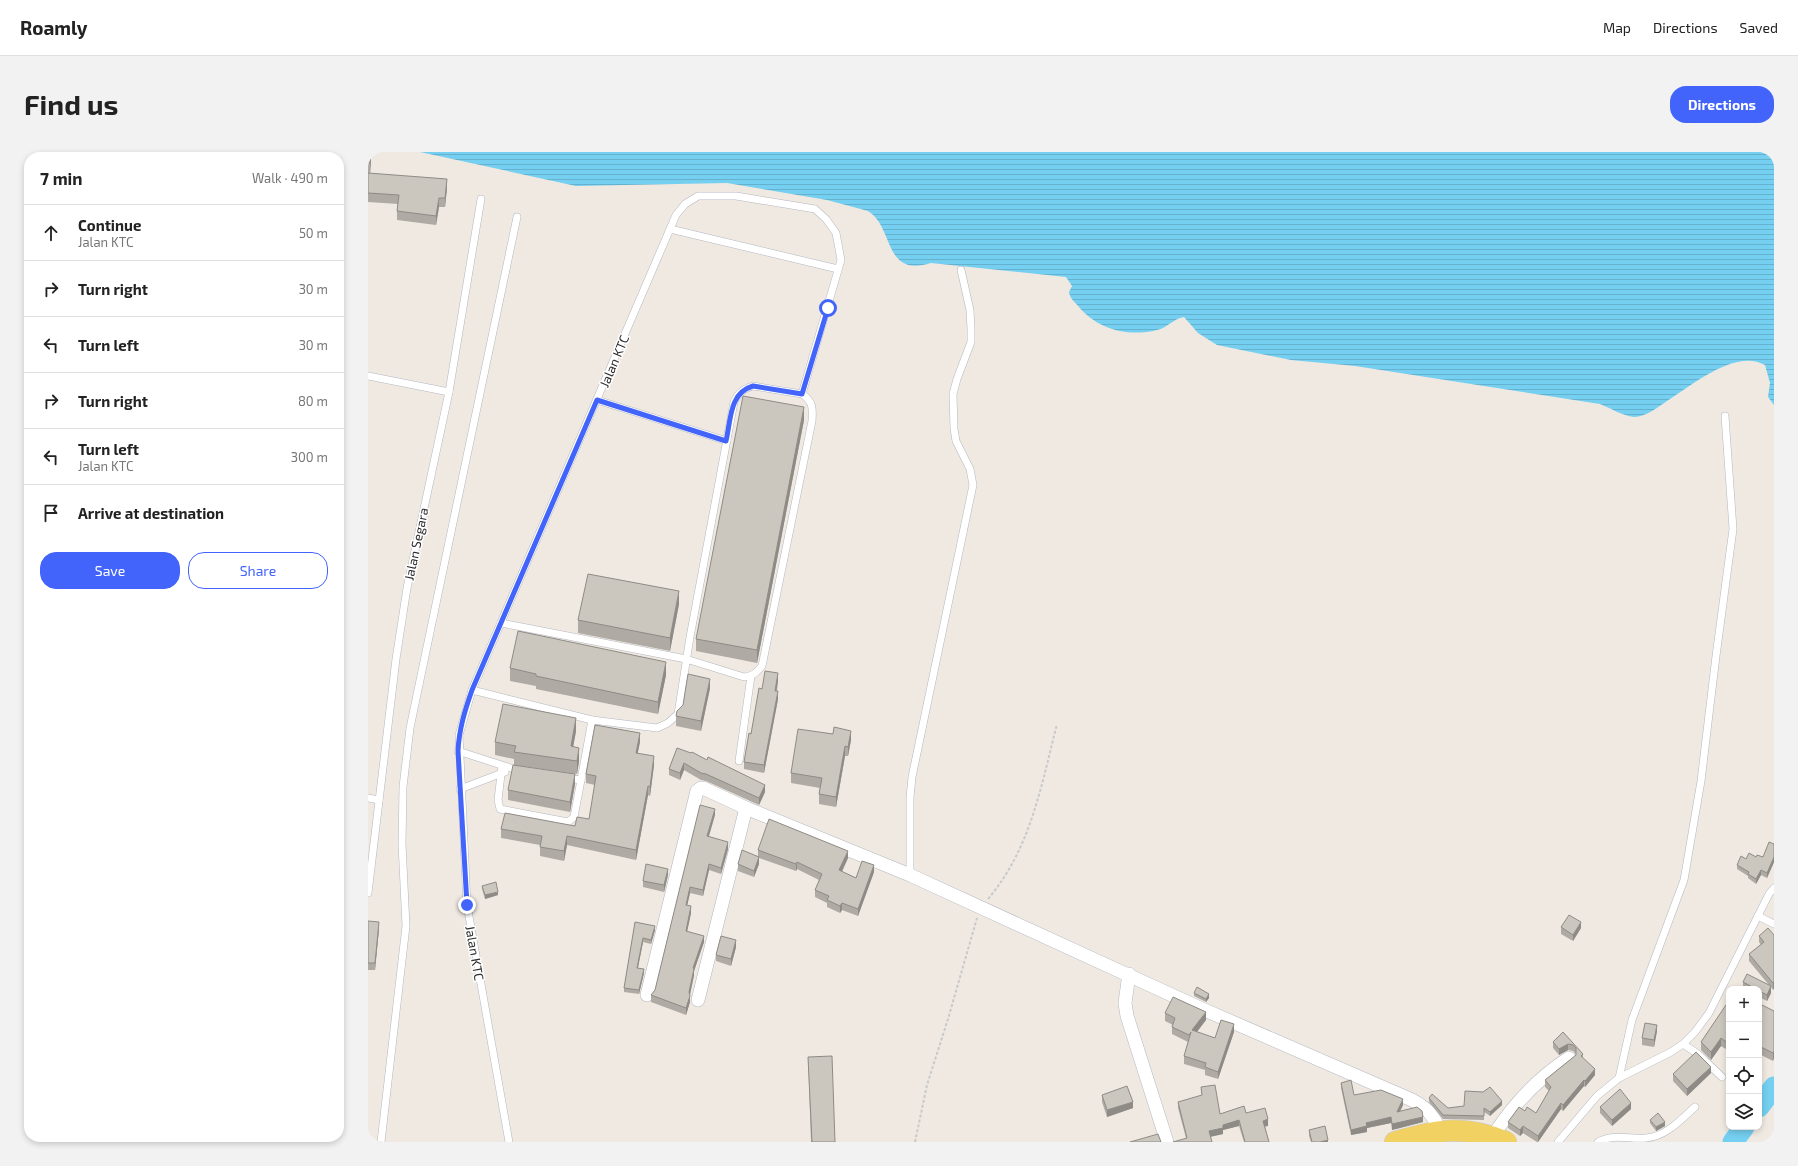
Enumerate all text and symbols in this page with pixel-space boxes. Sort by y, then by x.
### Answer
text: Roamly [20,16,87,39]
text: Map [1603,19,1631,36]
text: Directions [1653,19,1718,36]
text: Saved [1740,19,1778,36]
button: Directions [1670,86,1774,123]
text: Find us [24,87,118,121]
text: 7 min [40,168,83,188]
text: Walk · 490 m [252,170,328,186]
text: Continue [78,216,141,234]
icon: ahead [40,222,62,244]
text: 50 m [299,225,328,241]
text: Jalan KTC [78,234,133,250]
icon: right [40,278,62,300]
text: Turn right [78,280,148,298]
text: 30 m [299,281,328,297]
route start [819,299,837,317]
street label: Jalan KTC [596,332,632,390]
icon: left [40,334,62,356]
text: Turn left [78,336,139,354]
text: 30 m [299,337,328,353]
icon: right [40,390,62,412]
text: Turn right [78,392,148,410]
text: 80 m [298,393,328,409]
text: Turn left [78,440,139,458]
icon: left [40,446,62,468]
text: 300 m [291,449,328,465]
text: Jalan KTC [78,458,133,474]
icon: arrive [40,502,62,524]
text: Arrive at destination [78,504,224,522]
street label: Jalan Segara [400,506,432,582]
button: Save [40,552,180,589]
button: Share [188,552,328,589]
route end [458,896,476,914]
street label: Jalan KTC [462,924,488,982]
map controls [1726,986,1762,1130]
button: + [1726,986,1762,1022]
button: − [1726,1022,1762,1058]
button: locate [1726,1058,1762,1094]
button: layers [1726,1094,1762,1130]

